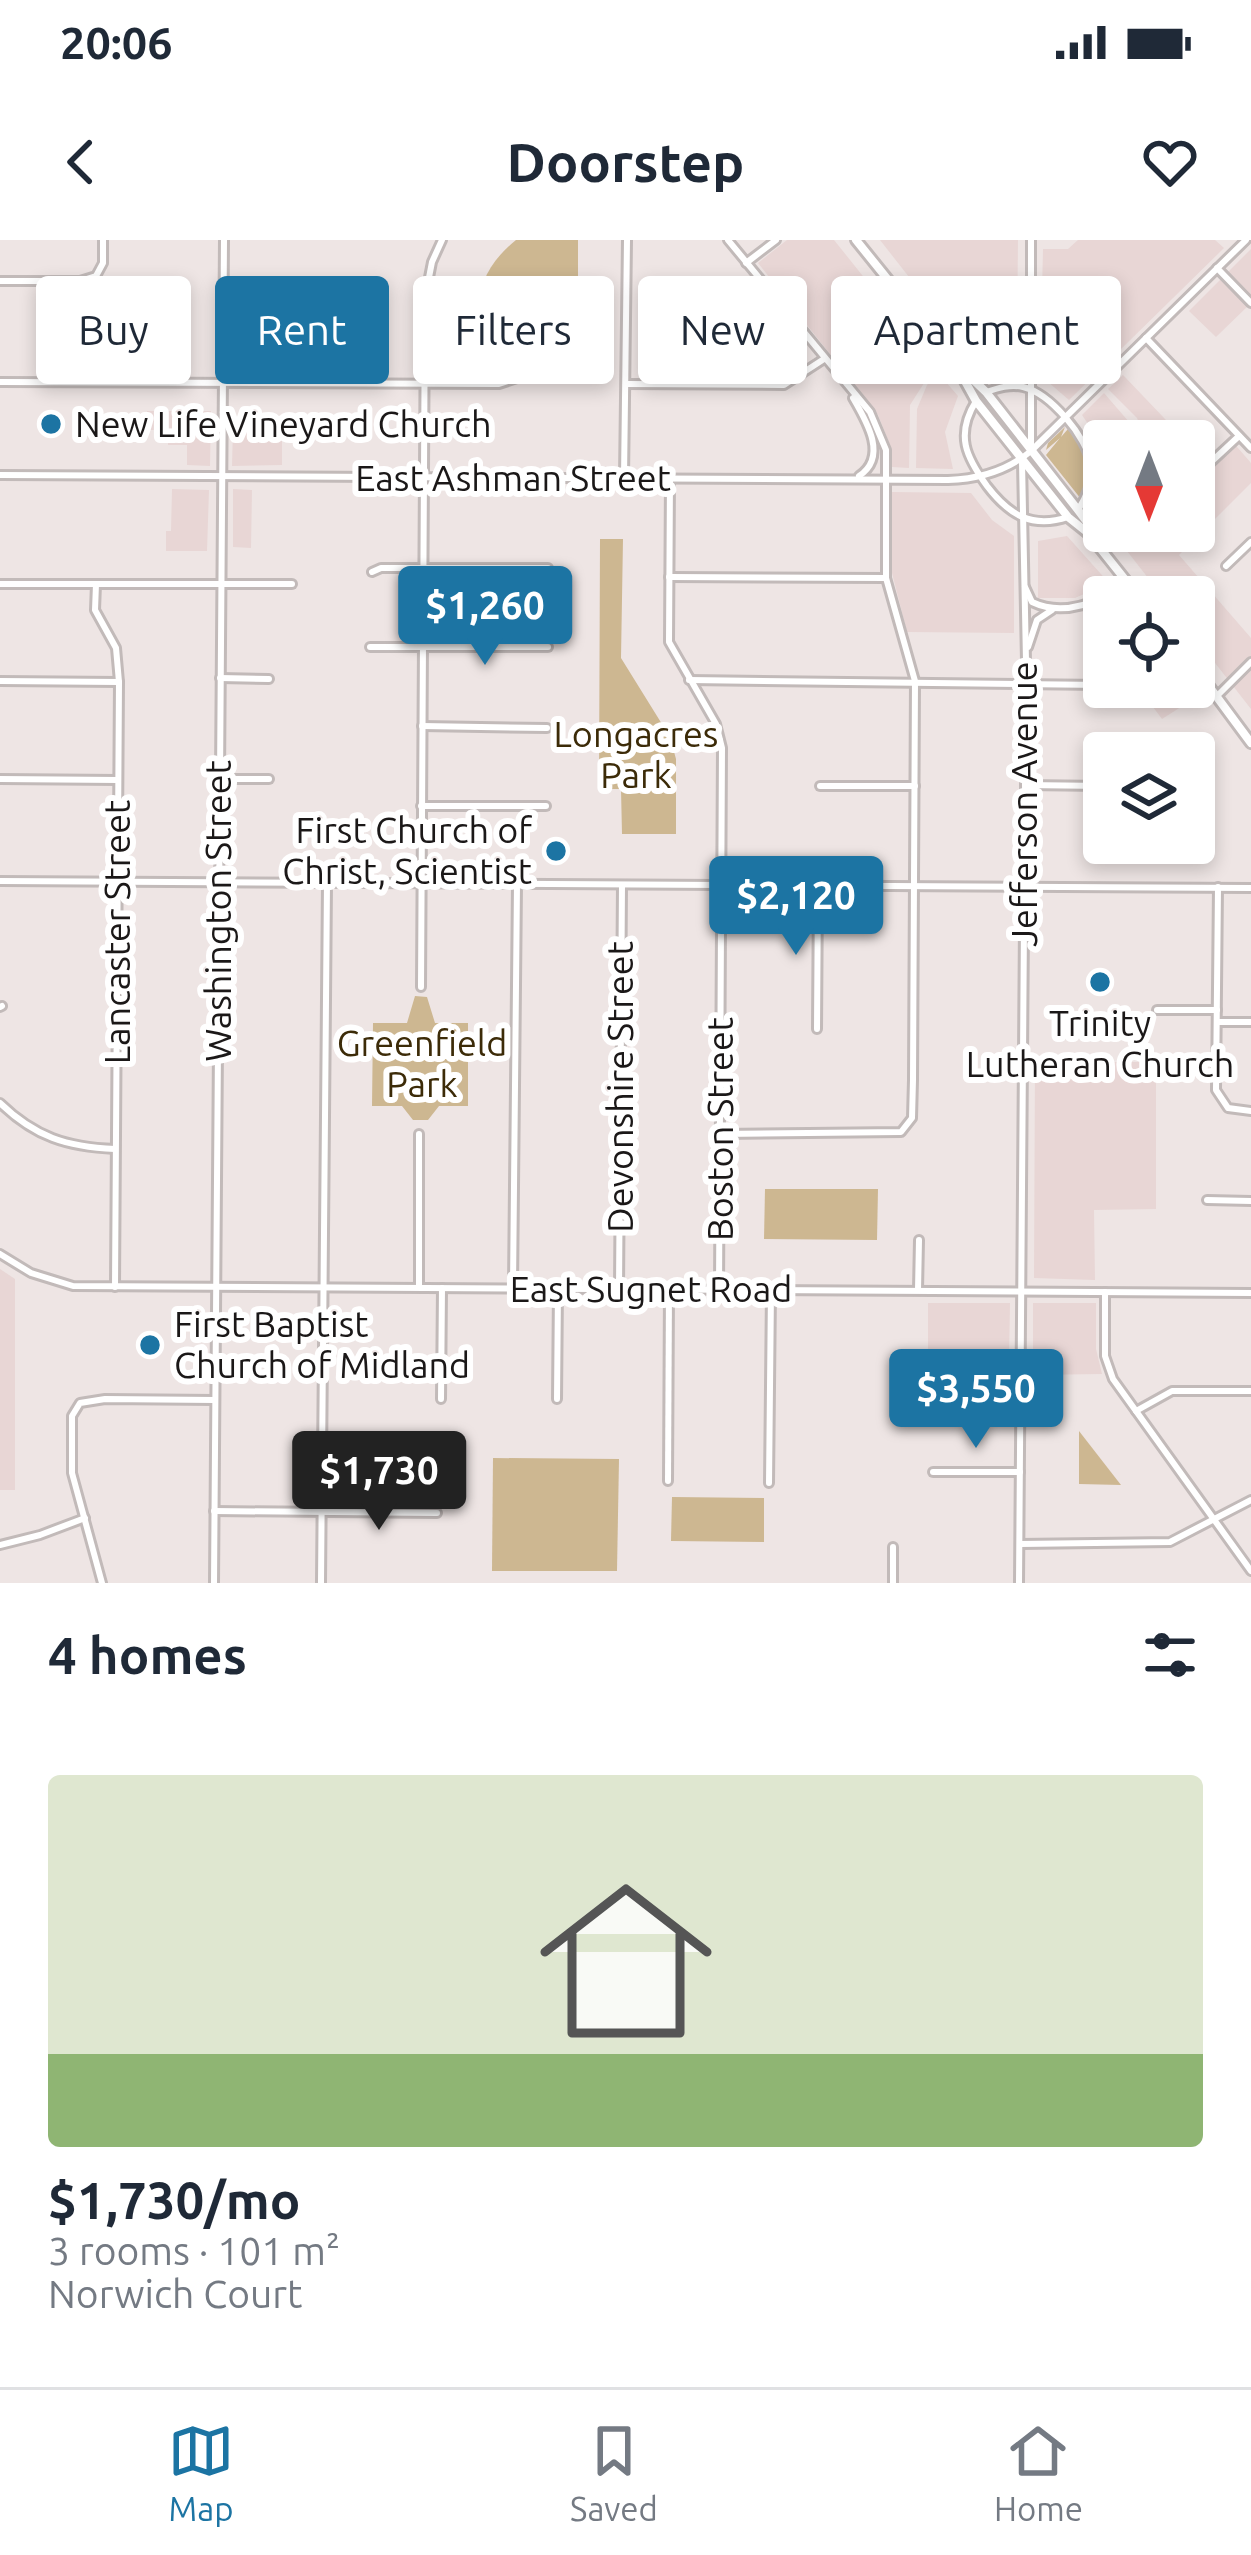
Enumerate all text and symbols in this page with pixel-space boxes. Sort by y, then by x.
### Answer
text: 20:06 [60,17,173,68]
icon: back [48,129,114,195]
icon: heart [1137,129,1203,195]
text: Doorstep [507,132,744,192]
chip: Buy [36,276,191,384]
chip: Rent [215,276,389,384]
chip: Filters [413,276,614,384]
chip: New [638,276,807,384]
chip: Apartment [831,276,1121,384]
place label: New Life Vineyard Church [75,403,492,444]
marker: New Life Vineyard Church [38,411,64,437]
north arrow [1083,420,1215,552]
map controls [1083,420,1215,864]
street label: East Ashman Street [355,457,671,498]
pin: $1,260 [387,566,583,668]
button: locate [1083,576,1215,708]
text: $1,260 [425,583,545,626]
street label: Jefferson Avenue [1003,661,1044,947]
park label: Longacres Park [554,713,719,795]
button: layers [1083,732,1215,864]
street label: Washington Street [197,760,238,1062]
street label: Lancaster Street [96,800,137,1064]
place label: First Church of Christ, Scientist [282,809,532,891]
marker: First Church of Christ, Scientist [543,838,569,864]
pin: $2,120 [698,856,894,958]
text: $2,120 [736,873,856,916]
street label: Devonshire Street [599,941,640,1233]
marker: Trinity Lutheran Church [1087,969,1113,995]
place label: Trinity Lutheran Church [966,1002,1234,1084]
street label: Boston Street [699,1017,740,1241]
park label: Greenfield Park [337,1022,507,1104]
street label: East Sugnet Road [510,1268,792,1309]
place label: First Baptist Church of Midland [174,1303,470,1385]
marker: First Baptist Church of Midland [137,1332,163,1358]
pin: $3,550 [878,1349,1074,1451]
text: $3,550 [916,1366,1036,1409]
pin: $1,730 [281,1431,477,1533]
text: $1,730 [319,1448,439,1491]
icon: filters [1137,1622,1203,1688]
text: 4 homes [48,1626,247,1684]
icon: home [518,1853,734,2069]
text: $1,730/mo [48,2171,300,2229]
text: 3 rooms · 101 m² [48,2229,340,2272]
text: Norwich Court [48,2272,302,2315]
tab: Map [168,2418,234,2527]
tab: Saved [570,2418,658,2527]
tab: Home [994,2418,1083,2527]

